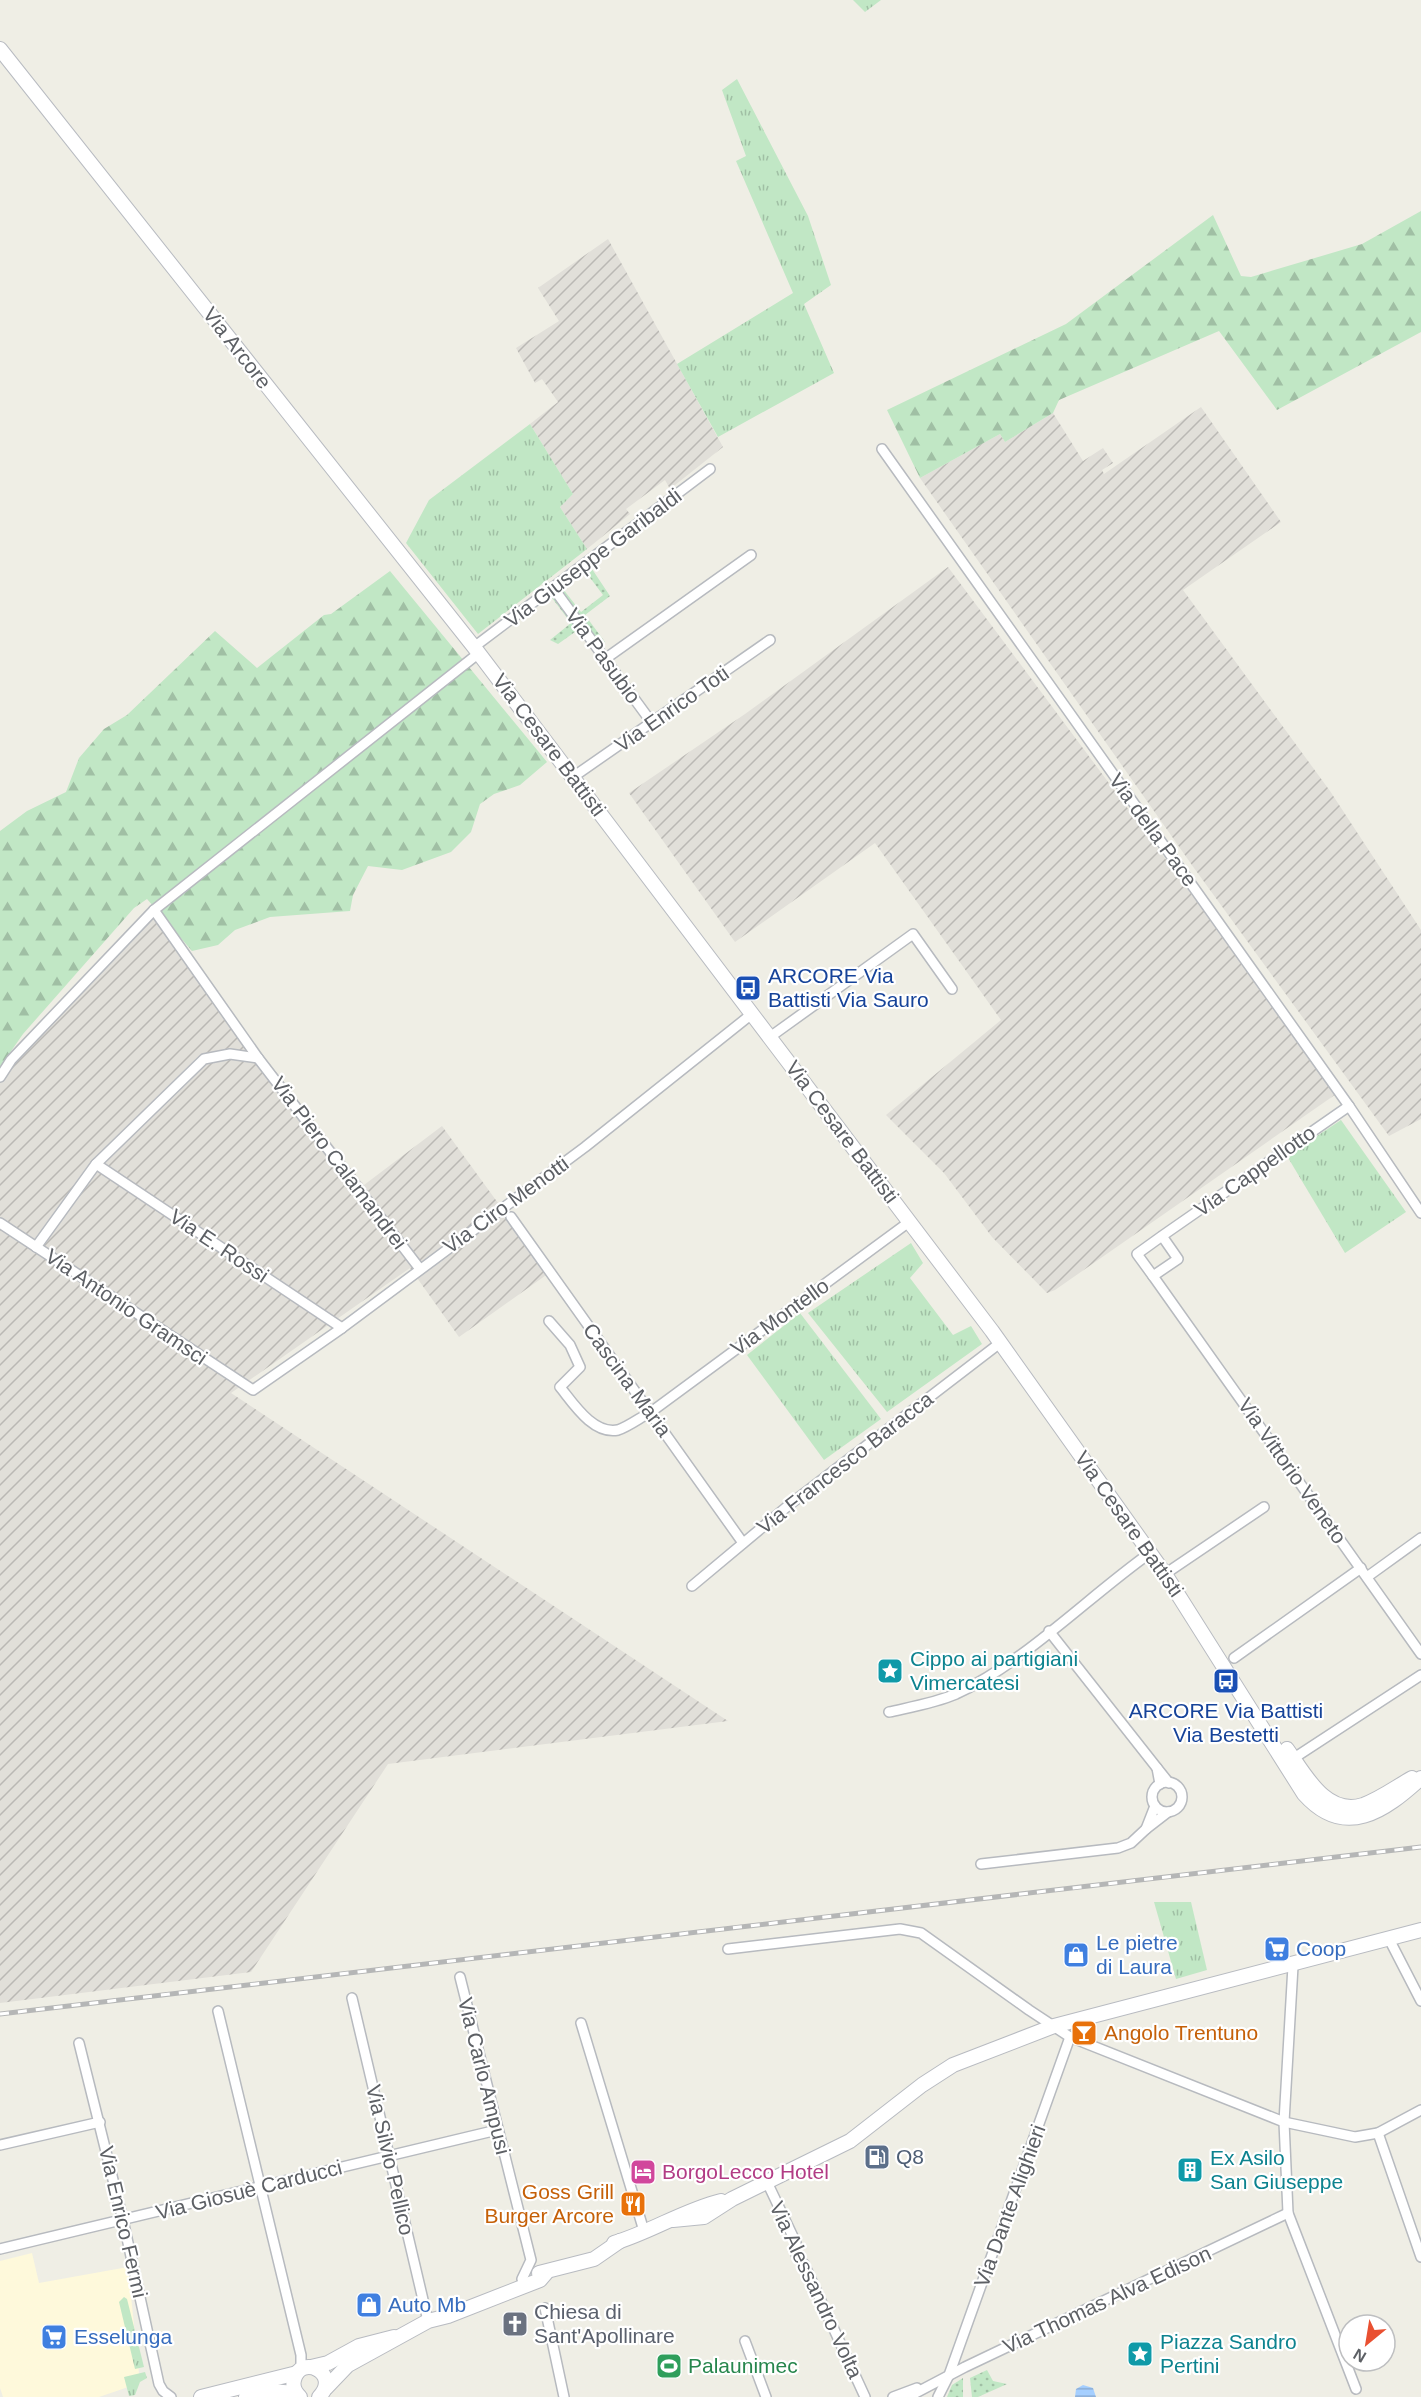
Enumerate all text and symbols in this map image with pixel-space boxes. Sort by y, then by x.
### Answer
street label: Via Arcore [199,303,276,393]
street label: Via Giuseppe Garibaldi [500,484,686,632]
street label: Via Pasubio [561,604,646,708]
street label: Via Enrico Toti [610,661,733,756]
street label: Via Cesare Battisti [488,669,610,820]
street label: Via della Pace [1105,769,1202,891]
place label: ARCORE Via Battisti Via Sauro [768,964,929,1011]
bus stop icon: ARCORE Via Battisti Via Sauro [733,973,763,1003]
street label: Via Cesare Battisti [781,1056,903,1207]
street label: Via Piero Calamandrei [267,1072,412,1253]
street label: Via Cappellotto [1190,1120,1319,1221]
street label: Via Ciro Menotti [439,1151,573,1258]
street label: Via E. Rossi [166,1204,273,1287]
street label: Via Antonio Gramsci [41,1244,211,1369]
street label: Via Montello [726,1273,833,1360]
street label: Cascina Maria [579,1319,676,1441]
street label: Via Francesco Baracca [752,1387,937,1538]
street label: Via Vittorio Veneto [1234,1394,1351,1548]
street label: Via Cesare Battisti [1071,1447,1188,1601]
place label: Cippo ai partigiani Vimercatesi [910,1647,1078,1694]
place icon: Cippo ai partigiani Vimercatesi [875,1656,905,1686]
bus stop icon: ARCORE Via Battisti Via Bestetti [1211,1666,1241,1696]
place label: ARCORE Via Battisti Via Bestetti [1129,1699,1323,1746]
place label: Le pietre di Laura [1096,1931,1178,1978]
supermarket icon: Coop [1262,1934,1292,1964]
place label: Coop [1296,1937,1346,1960]
shop icon: Le pietre di Laura [1061,1940,1091,1970]
street label: Via Carlo Ampusi [454,1995,515,2157]
bar icon: Angolo Trentuno [1069,2018,1099,2048]
place label: Angolo Trentuno [1104,2021,1258,2044]
street label: Via Silvio Pellico [362,2082,419,2237]
street label: Via Dante Alighieri [969,2121,1050,2290]
fuel station icon: Q8 [862,2142,892,2172]
street label: Via Enrico Fermi [95,2144,152,2300]
place label: Q8 [896,2145,924,2168]
place label: Ex Asilo San Giuseppe [1210,2146,1343,2193]
street label: Via Giosuè Carducci [153,2155,344,2224]
building icon: Ex Asilo San Giuseppe [1175,2155,1205,2185]
hotel icon: BorgoLecco Hotel [628,2157,658,2187]
place label: BorgoLecco Hotel [662,2160,829,2183]
place label: Goss Grill Burger Arcore [484,2180,614,2227]
restaurant icon: Goss Grill Burger Arcore [618,2189,648,2219]
street label: Via Alessandro Volta [765,2198,868,2382]
street label: Via Thomas Alva Edison [999,2241,1214,2358]
shop icon: Auto Mb [354,2290,384,2320]
place label: Auto Mb [388,2293,466,2316]
place label: Chiesa di Sant'Apollinare [534,2300,675,2347]
church icon: Chiesa di Sant'Apollinare [500,2309,530,2339]
north arrow [1337,2313,1397,2373]
supermarket icon: Esselunga [39,2322,69,2352]
place label: Esselunga [74,2325,172,2348]
place label: Piazza Sandro Pertini [1160,2330,1297,2377]
place icon: Piazza Sandro Pertini [1125,2339,1155,2369]
text: N [1350,2345,1369,2366]
sports icon: Palaunimec [654,2351,684,2381]
place label: Palaunimec [688,2354,798,2377]

